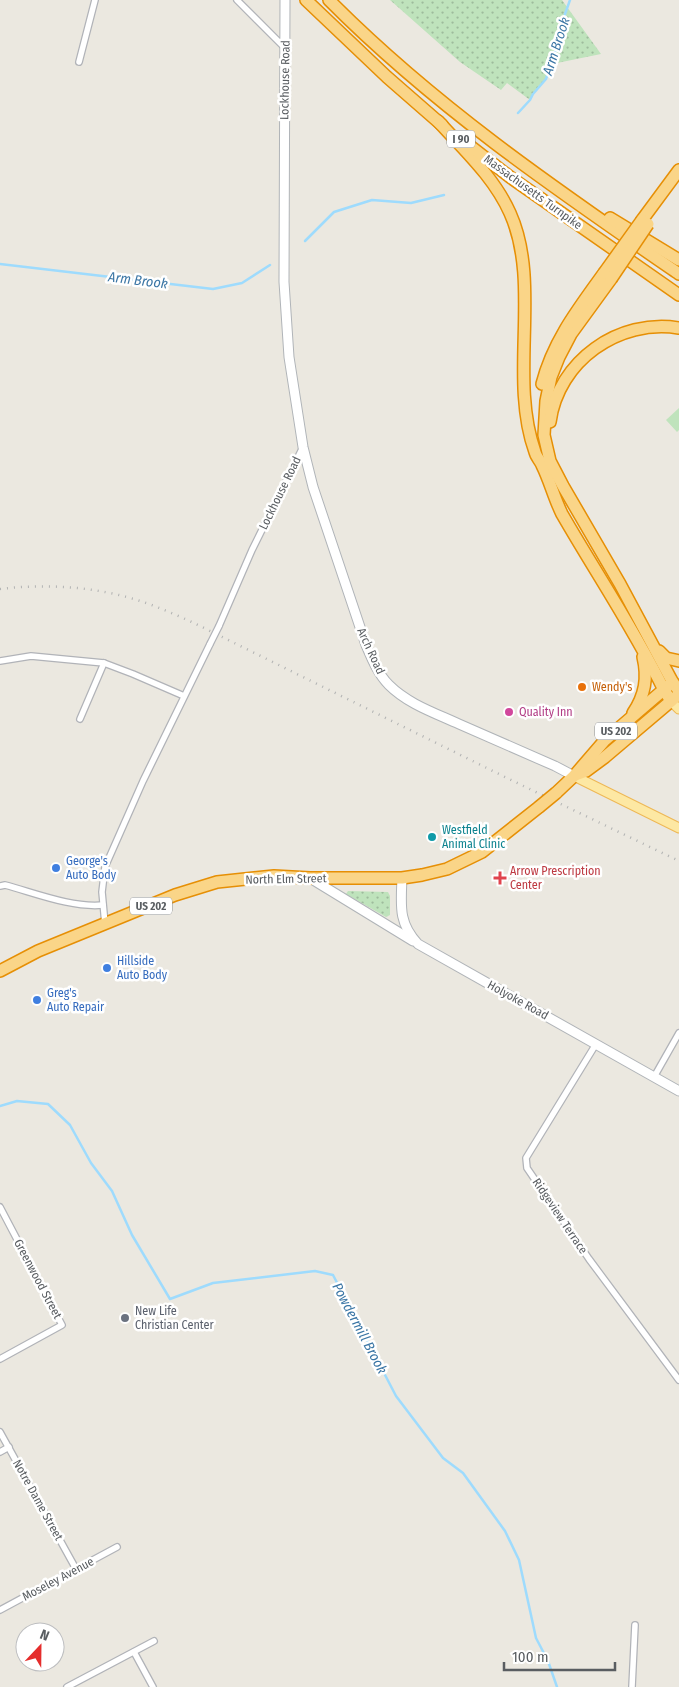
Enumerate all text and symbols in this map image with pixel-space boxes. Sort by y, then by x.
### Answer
water label: Arm Brook [539,15,574,78]
street label: Lockhouse Road [277,40,293,120]
road number: I 90 [447,130,475,148]
street label: Massachusetts Turnpike [481,152,585,232]
water label: Arm Brook [106,268,169,293]
street label: Lockhouse Road [256,454,304,532]
street label: Arch Road [354,626,388,676]
place label: Wendy's [592,680,632,694]
marker: Wendy's [576,681,588,693]
place label: Quality Inn [519,705,573,719]
marker: Quality Inn [503,706,515,718]
road number: US 202 [595,722,637,739]
place label: Westfield Animal Clinic [442,823,505,851]
marker: Westfield Animal Clinic [426,831,438,843]
place label: George's Auto Body [66,854,117,882]
marker: George's Auto Body [50,862,62,874]
place label: Arrow Prescription Center [510,864,601,892]
street label: North Elm Street [245,871,327,887]
marker: Arrow Prescription Center [494,872,506,884]
road number: US 202 [130,898,172,914]
place label: Hillside Auto Body [117,954,168,982]
marker: Hillside Auto Body [101,962,113,974]
street label: Holyoke Road [485,978,551,1022]
place label: Greg's Auto Repair [47,986,105,1014]
marker: Greg's Auto Repair [31,994,43,1006]
street label: Ridgeview Terrace [530,1176,590,1256]
street label: Greenwood Street [11,1237,65,1321]
water label: Powdermill Brook [328,1280,391,1377]
place label: New Life Christian Center [135,1304,214,1332]
marker: New Life Christian Center [119,1312,131,1324]
street label: Notre Dame Street [10,1457,66,1543]
street label: Moseley Avenue [20,1554,96,1604]
north arrow [15,1622,65,1672]
text: N [38,1626,52,1645]
scale bar [504,1640,615,1672]
text: 100 m [512,1648,549,1666]

